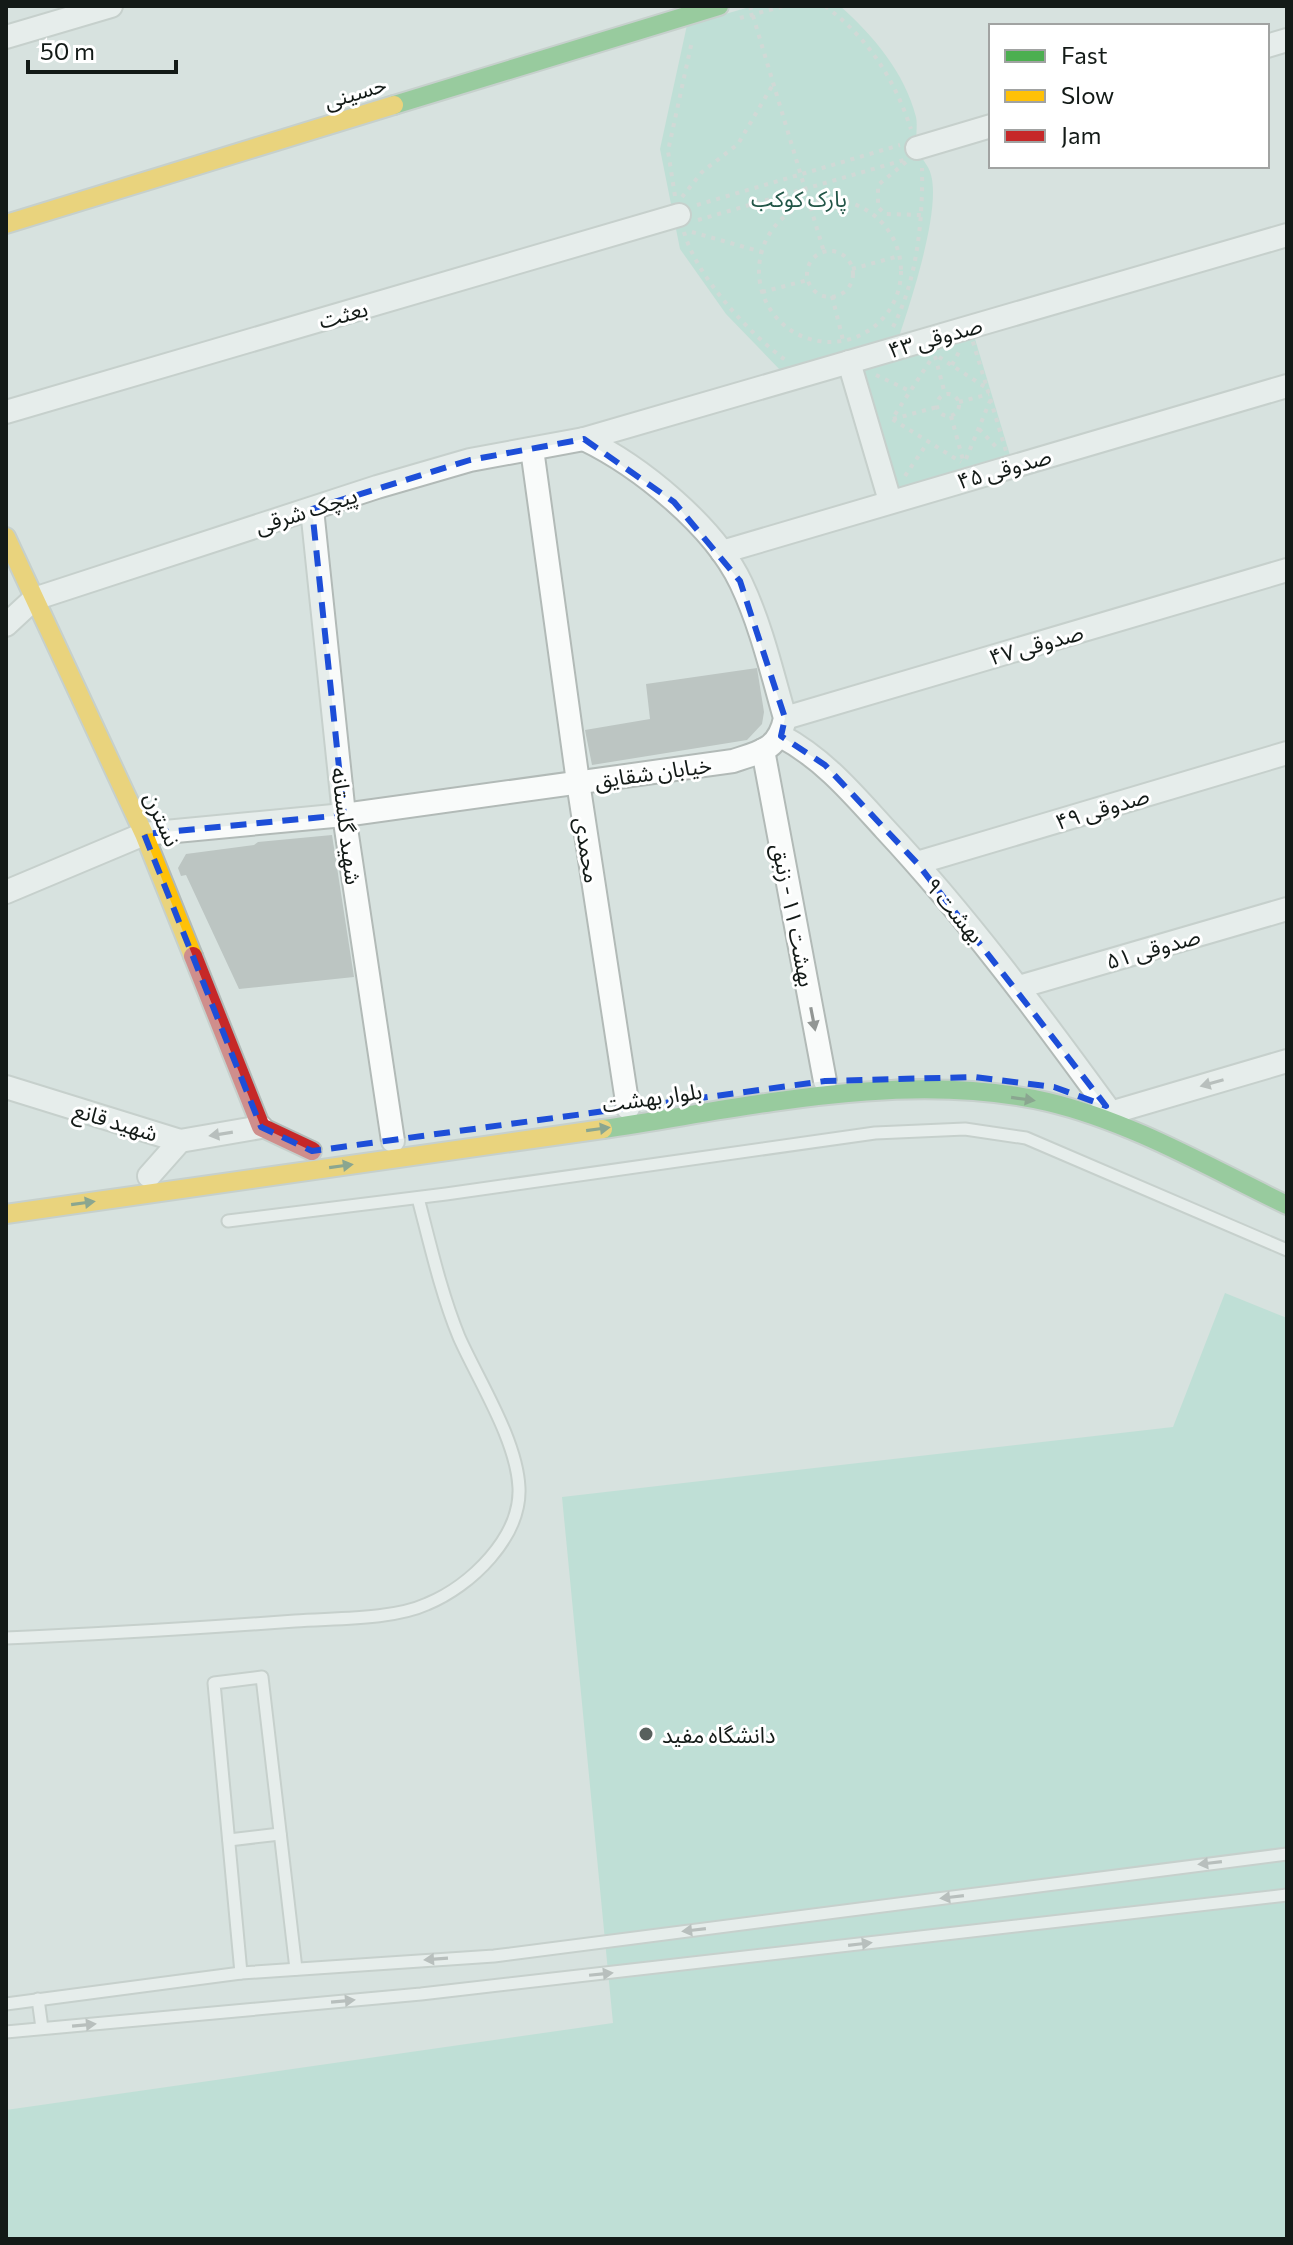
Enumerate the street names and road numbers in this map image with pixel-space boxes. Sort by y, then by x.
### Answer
street label: حسینی [321,70,389,114]
street label: بعثت [315,294,371,334]
street label: صدوقی ۴۳ [885,311,985,363]
street label: صدوقی ۴۵ [954,442,1054,494]
street label: پیچک شرقی [252,481,361,541]
street label: صدوقی ۴۷ [986,618,1086,670]
street label: خیابان شقایق [593,750,714,795]
street label: شهید گلستانه [326,766,368,886]
street label: صدوقی ۴۹ [1052,781,1152,835]
street label: نسترن [139,788,187,850]
street label: محمدی [569,815,607,885]
street label: بهشت ۱۱ - زنبق [766,841,821,989]
street label: بهشت ۹ [920,872,990,948]
street label: صدوقی ۵۱ [1103,922,1203,974]
street label: بلوار بهشت [600,1077,704,1118]
street label: شهید قانع [70,1095,161,1150]

